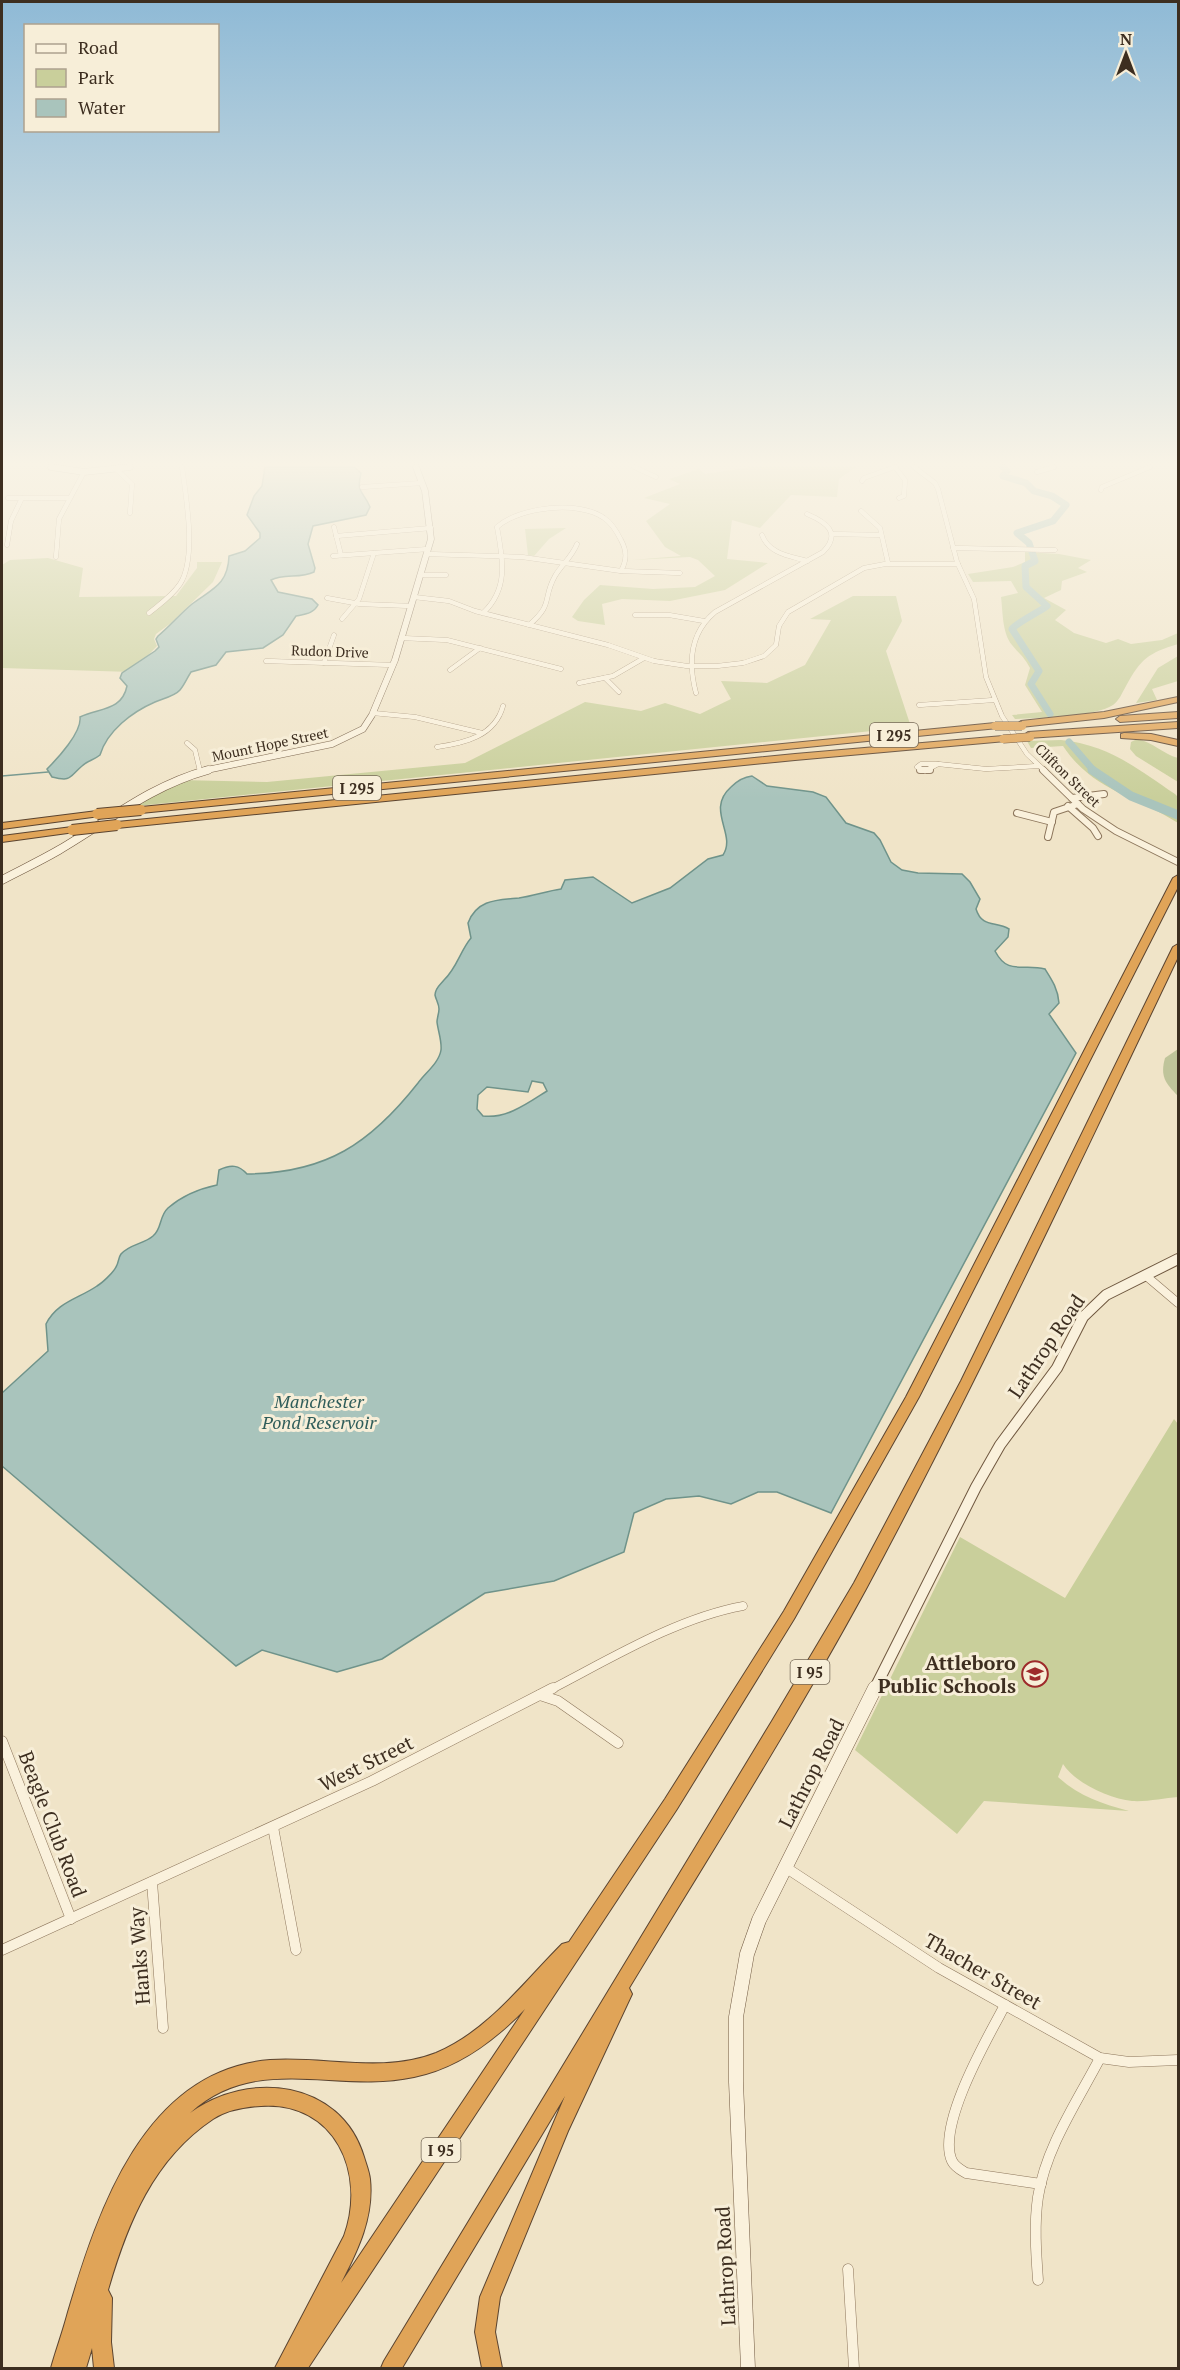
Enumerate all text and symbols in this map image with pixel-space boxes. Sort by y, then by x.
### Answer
legend [24,24,219,132]
north arrow [1096,24,1156,84]
text: N [1120,28,1132,50]
text: Road [78,35,118,59]
text: Park [78,65,115,89]
text: Water [78,95,125,119]
street label: Rudon Drive [291,640,369,662]
street label: Mount Hope Street [210,722,331,766]
road number: I 295 [870,723,918,747]
street label: Clifton Street [1031,739,1105,812]
road number: I 295 [333,776,381,800]
street label: Lathrop Road [1001,1289,1091,1403]
water label: Manchester Pond Reservoir [261,1389,377,1434]
place label: Attleboro Public Schools [878,1649,1016,1699]
school or university icon: Attleboro Public Schools [1020,1659,1050,1689]
road number: I 95 [790,1660,830,1684]
street label: Lathrop Road [772,1714,850,1832]
street label: West Street [314,1728,418,1797]
street label: Beagle Club Road [13,1747,93,1901]
street label: Hanks Way [122,1905,156,2006]
street label: Thacher Street [919,1926,1047,2016]
road number: I 95 [422,2138,460,2162]
street label: Lathrop Road [708,2205,742,2327]

